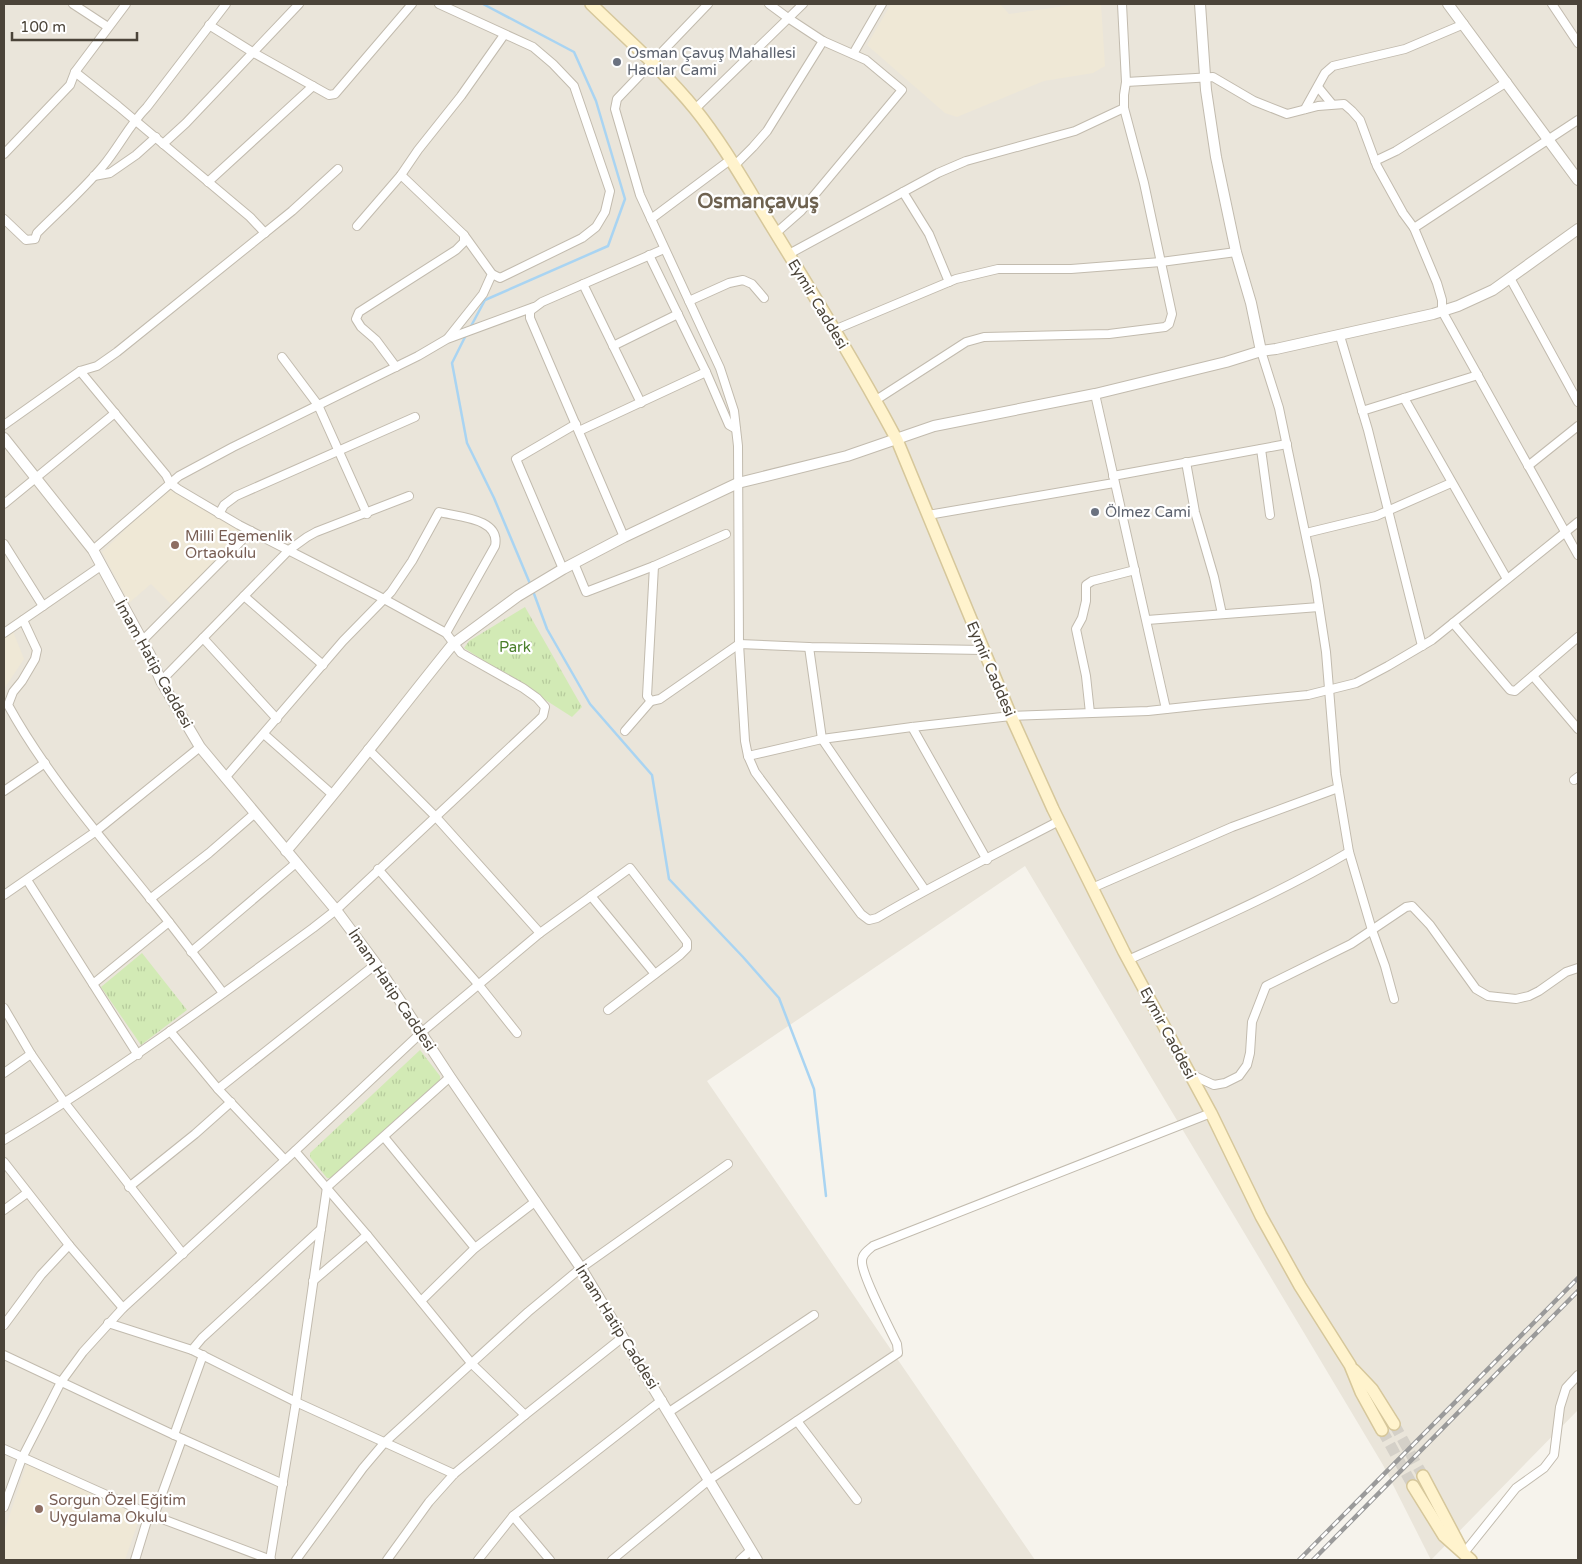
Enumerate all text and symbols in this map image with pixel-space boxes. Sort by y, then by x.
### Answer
scale bar [12,10,138,42]
text: 100 m [20,18,66,36]
place label: Osman Çavuş Mahallesi Hacılar Cami [627,44,796,79]
marker: Osman Çavuş Mahallesi Hacılar Cami [611,56,623,68]
district label: Osmançavuş [697,190,819,214]
street label: Eymir Caddesi [784,256,852,352]
place label: Ölmez Cami [1105,503,1191,521]
marker: Ölmez Cami [1089,506,1101,518]
place label: Milli Egemenlik Ortaokulu [185,527,293,562]
marker: Milli Egemenlik Ortaokulu [169,539,181,551]
street label: İmam Hatip Caddesi [111,597,197,731]
street label: Eymir Caddesi [963,619,1019,719]
park label: Park [499,638,531,656]
street label: İmam Hatip Caddesi [344,925,440,1055]
street label: Eymir Caddesi [1136,984,1200,1082]
street label: İmam Hatip Caddesi [571,1261,663,1393]
place label: Sorgun Özel Eğitim Uygulama Okulu [49,1491,186,1526]
marker: Sorgun Özel Eğitim Uygulama Okulu [33,1503,45,1515]

